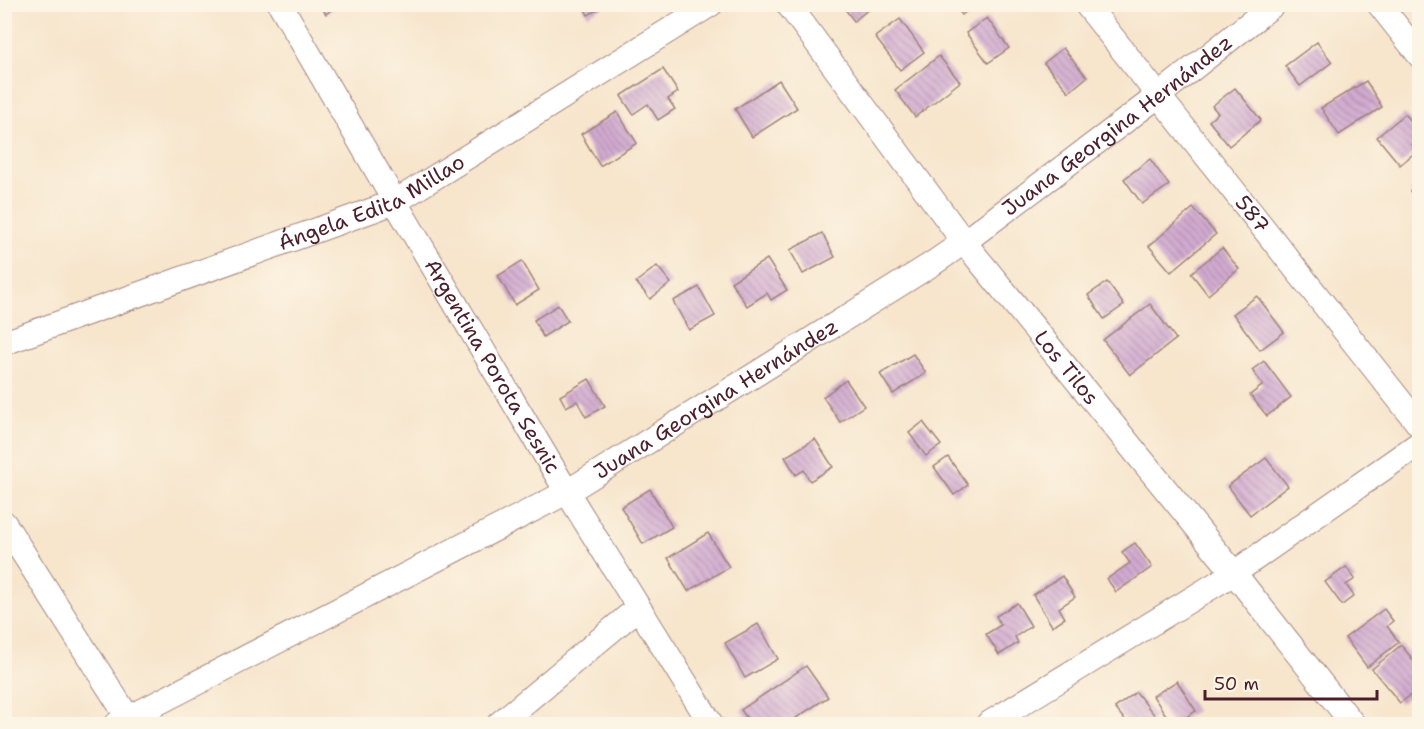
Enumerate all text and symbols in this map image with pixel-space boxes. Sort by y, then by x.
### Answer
street label: Juana Georgina Hernández [996,28,1238,222]
street label: Ángela Edita Millao [274,148,470,257]
street label: 587 [1229,190,1276,239]
street label: Argentina Porota Sesnic [418,254,567,479]
street label: Juana Georgina Hernández [589,312,843,486]
street label: Los Tilos [1028,324,1105,411]
scale bar [1205,663,1378,701]
text: 50 m [1214,672,1259,696]

